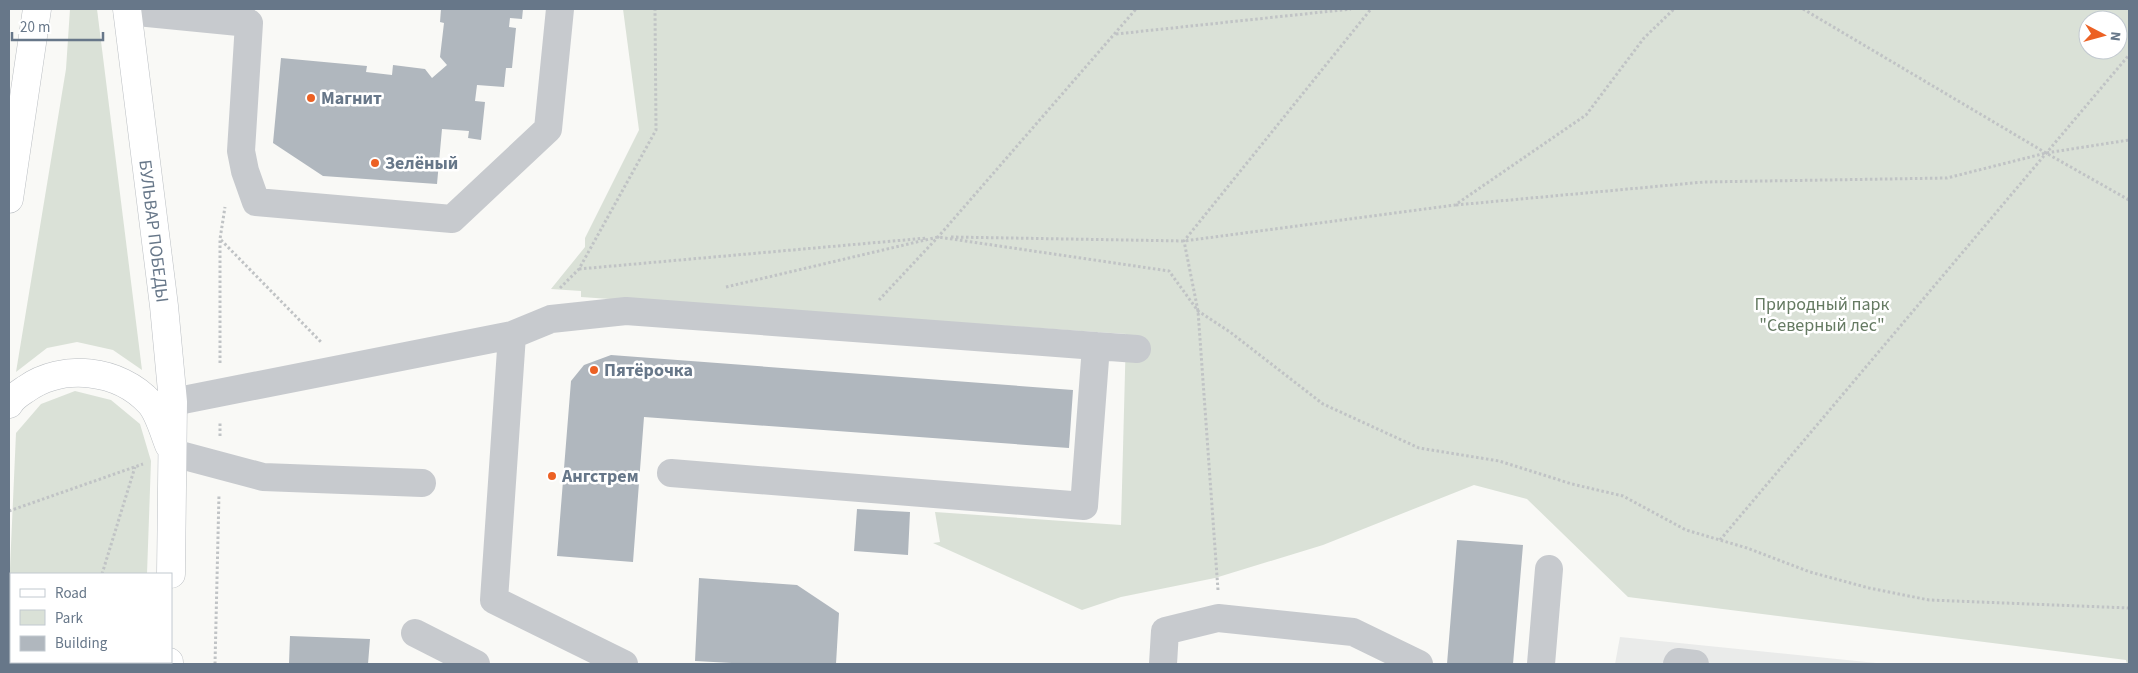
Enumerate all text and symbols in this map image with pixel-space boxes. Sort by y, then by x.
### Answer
scale bar [12,10,104,42]
north arrow [2078,10,2128,60]
text: 20 m [20,17,50,38]
text: N [2105,31,2125,42]
place label: Магнит [321,86,382,111]
marker: Магнит [305,92,317,104]
place label: Зелёный [385,151,458,176]
marker: Зелёный [369,157,381,169]
street label: БУЛЬВАР ПОБЕДЫ [132,158,175,304]
park label: Природный парк "Северный лес" [1754,292,1890,338]
place label: Пятёрочка [604,358,693,383]
marker: Пятёрочка [588,364,600,376]
place label: Ангстрем [561,464,639,489]
marker: Ангстрем [546,470,558,482]
legend [10,573,172,663]
text: Road [55,583,87,604]
text: Park [55,608,84,629]
text: Building [55,633,108,654]

